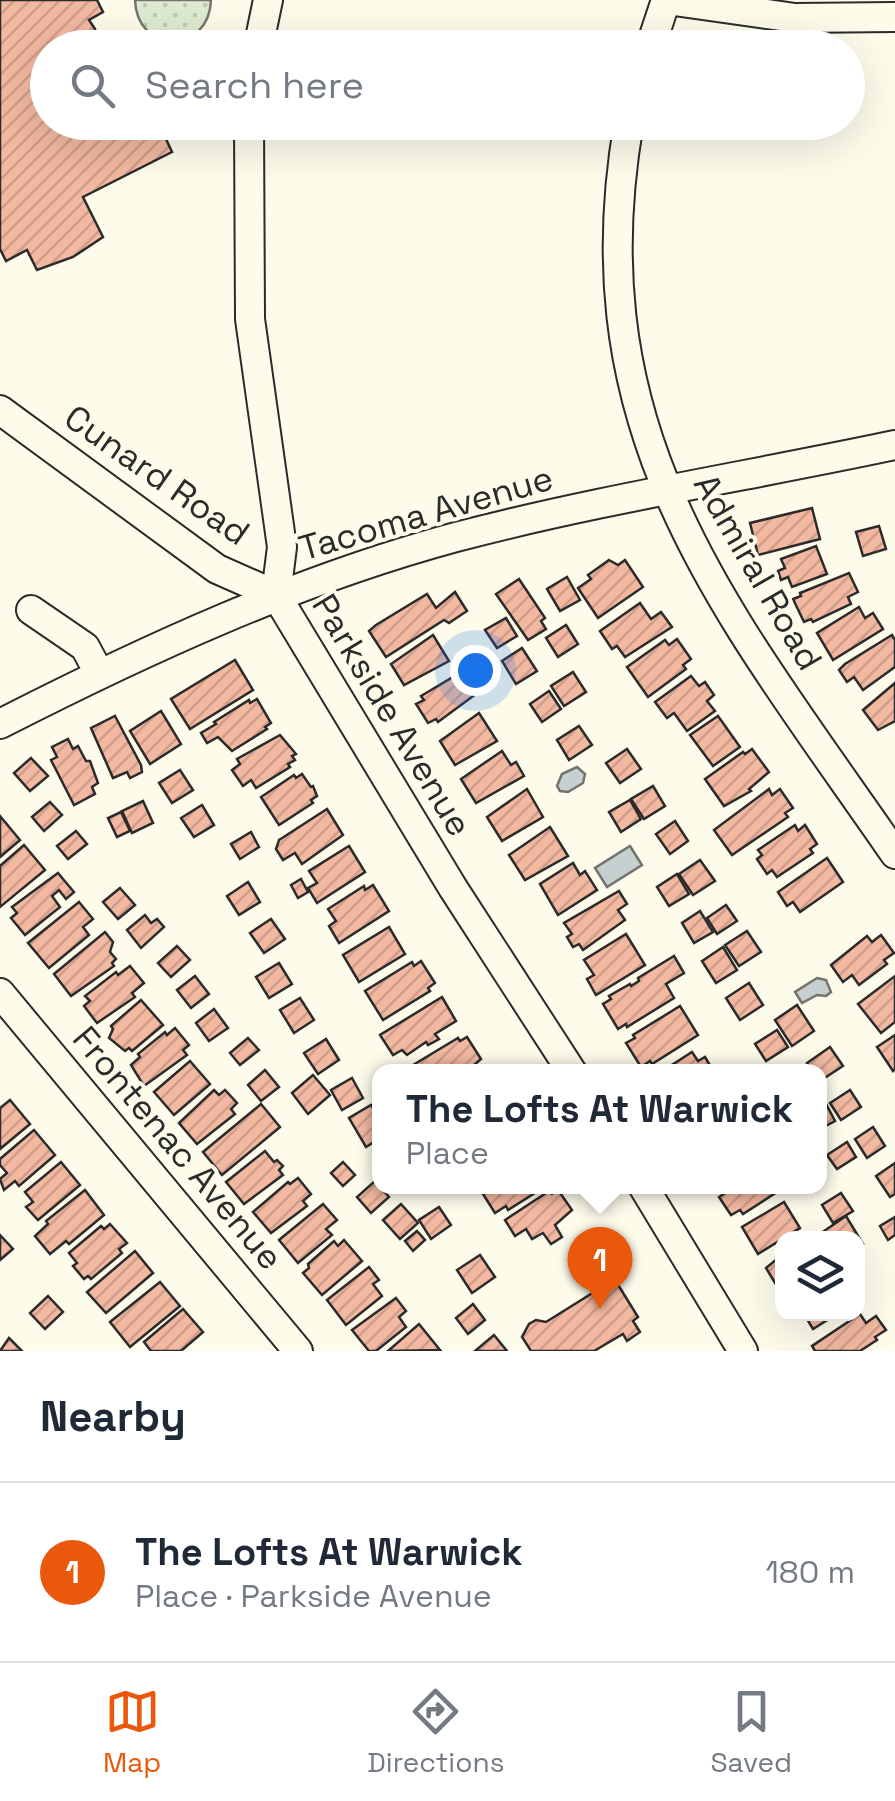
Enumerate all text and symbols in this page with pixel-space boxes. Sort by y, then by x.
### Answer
search box [30,30,865,140]
icon: search [65,58,120,113]
text: Search here [145,61,364,109]
street label: Cunard Road [56,395,258,555]
street label: Tacoma Avenue [294,456,558,570]
street label: Admiral Road [684,466,832,678]
street label: Parkside Avenue [302,586,482,844]
your location [450,645,501,696]
street label: Frontenac Avenue [63,1017,293,1279]
popup [372,1064,827,1194]
text: The Lofts At Warwick [406,1085,793,1133]
text: Place [406,1133,489,1173]
pin: 1 [568,1226,632,1309]
map controls [775,1231,865,1321]
button: layers [775,1231,865,1321]
text: Nearby [40,1390,186,1443]
text: The Lofts At Warwick [135,1528,523,1576]
text: 1 [65,1552,80,1592]
text: 180 m [765,1552,855,1592]
text: Place · Parkside Avenue [135,1576,492,1616]
tab: Map [103,1684,161,1780]
tab: Directions [367,1684,504,1780]
tab: Saved [710,1684,792,1780]

